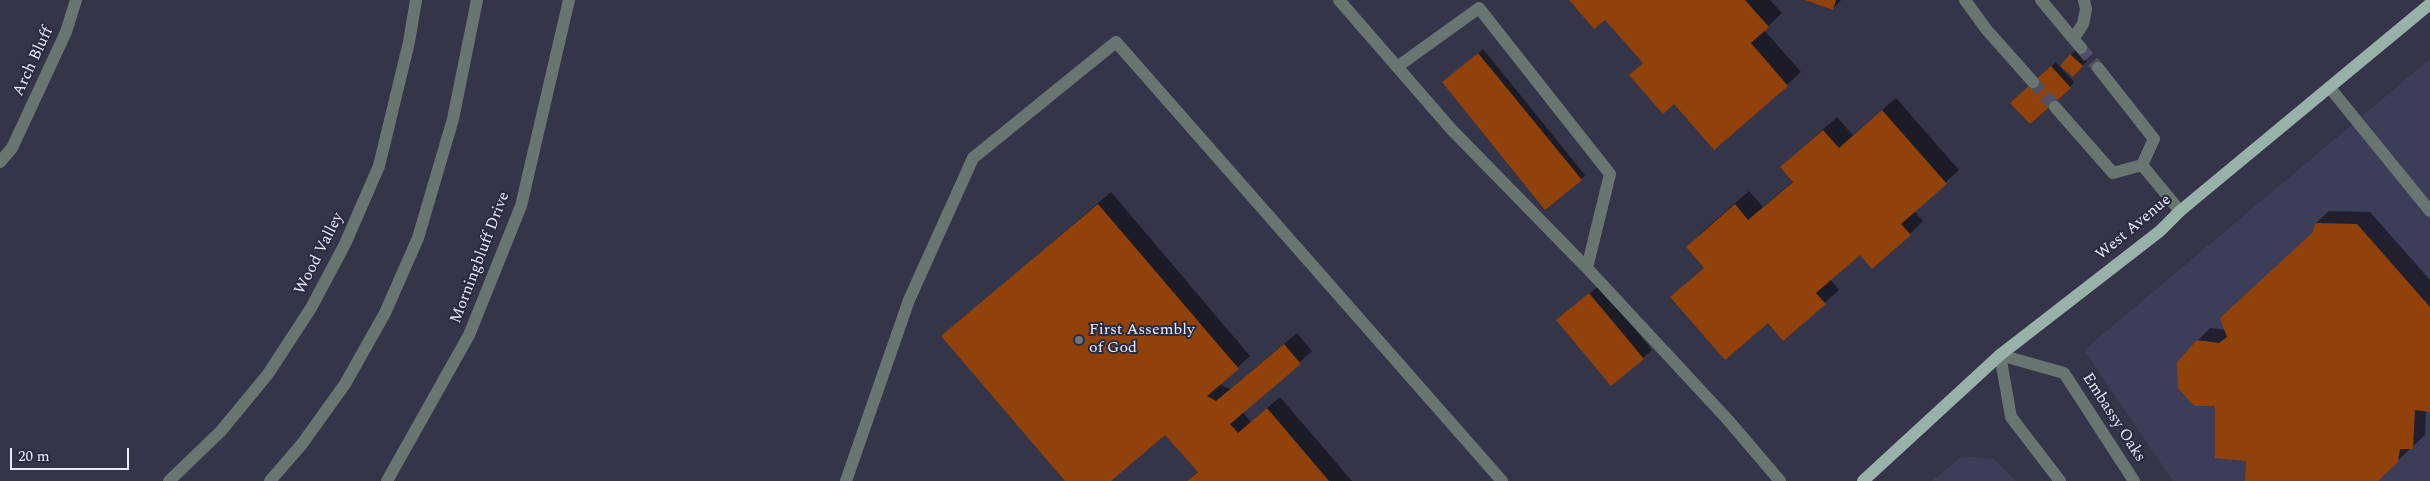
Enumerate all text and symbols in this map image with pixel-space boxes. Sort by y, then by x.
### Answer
street label: Arch Bluff [10,24,58,100]
street label: Morningbluff Drive [447,190,515,326]
street label: West Avenue [2092,191,2176,265]
street label: Wood Valley [291,210,349,298]
place label: First Assembly of God [1089,321,1195,359]
marker: First Assembly of God [1073,334,1085,346]
street label: Embassy Oaks [2077,370,2149,466]
scale bar [12,438,131,470]
text: 20 m [18,445,50,468]

